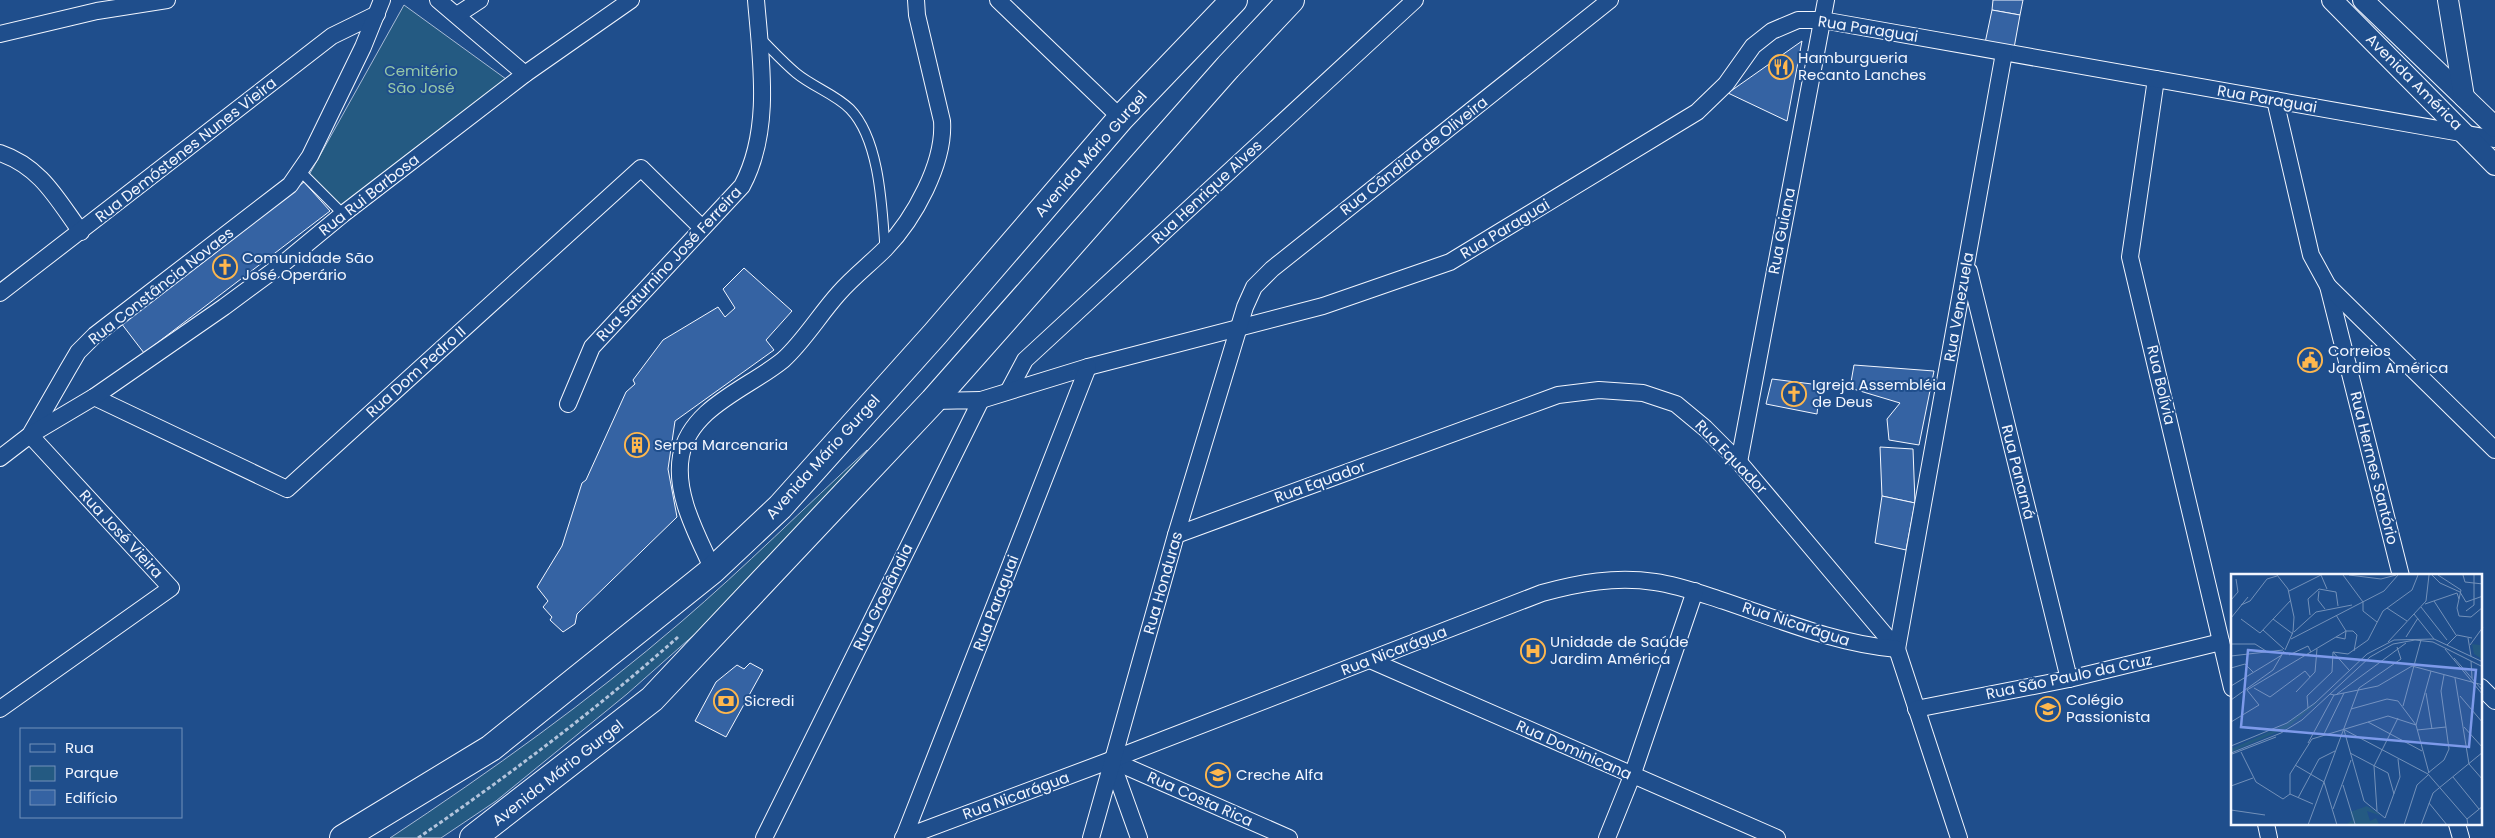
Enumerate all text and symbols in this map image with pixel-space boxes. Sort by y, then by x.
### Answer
street label: Rua Paraguai [1817,10,1920,47]
street label: Avenida América [2361,29,2467,135]
place label: Hamburgueria Recanto Lanches [1798,47,1927,85]
restaurant icon: Hamburgueria Recanto Lanches [1768,54,1794,80]
park label: Cemitério São José [384,60,458,98]
street label: Rua Demóstenes Nunes Vieira [91,72,281,227]
street label: Rua Paraguai [2216,79,2319,118]
street label: Avenida Mário Gurgel [1030,86,1151,221]
street label: Rua Cândida de Oliveira [1335,91,1492,220]
street label: Rua Henrique Alves [1147,135,1267,248]
street label: Rua Rui Barbosa [314,149,423,240]
street label: Rua Saturnino José Ferreira [591,182,746,346]
street label: Rua Guiana [1763,186,1800,276]
street label: Rua Paraguai [1456,194,1553,264]
street label: Rua Constância Novaes [84,222,238,349]
place label: Comunidade São José Operário [242,247,374,285]
street label: Rua Venezuela [1939,251,1978,363]
church icon: Comunidade São José Operário [212,254,238,280]
street label: Rua Dom Pedro II [361,321,470,422]
place label: Correios Jardim América [2328,340,2448,378]
street label: Rua Bolívia [2142,343,2181,427]
public building icon: Correios Jardim América [2297,347,2323,373]
place label: Igreja Assembléia de Deus [1812,374,1946,412]
church icon: Igreja Assembléia de Deus [1781,381,1807,407]
street label: Rua Hermes Santório [2345,389,2404,547]
street label: Avenida Mário Gurgel [761,390,884,524]
street label: Rua Equador [1691,415,1772,499]
street label: Rua Panamá [1997,422,2040,521]
building icon: Serpa Marcenaria [624,432,650,458]
place label: Serpa Marcenaria [654,434,788,455]
street label: Rua Equador [1271,455,1369,508]
street label: Rua José Vieira [75,485,168,583]
street label: Rua Honduras [1138,529,1187,637]
street label: Rua Groelândia [848,540,918,654]
street label: Rua Paraguai [968,552,1023,654]
inset map [2231,574,2482,826]
street label: Rua Nicarágua [1740,596,1853,651]
street label: Rua Nicarágua [1338,621,1450,680]
place label: Unidade de Saúde Jardim América [1550,631,1689,669]
hospital icon: Unidade de Saúde Jardim América [1520,638,1546,664]
street label: Rua São Paulo da Cruz [1984,649,2154,704]
bank icon: Sicredi [713,688,739,714]
place label: Colégio Passionista [2066,689,2151,727]
place label: Sicredi [744,690,794,711]
school or university icon: Colégio Passionista [2035,696,2061,722]
street label: Avenida Mário Gurgel [488,715,628,831]
street label: Rua Dominicana [1513,715,1635,784]
legend [20,728,182,818]
text: Rua [65,737,94,758]
text: Parque [65,762,118,783]
school or university icon: Creche Alfa [1205,762,1231,788]
place label: Creche Alfa [1236,764,1323,785]
street label: Rua Costa Rica [1144,766,1256,831]
street label: Rua Nicarágua [960,767,1072,825]
text: Edifício [65,787,118,808]

